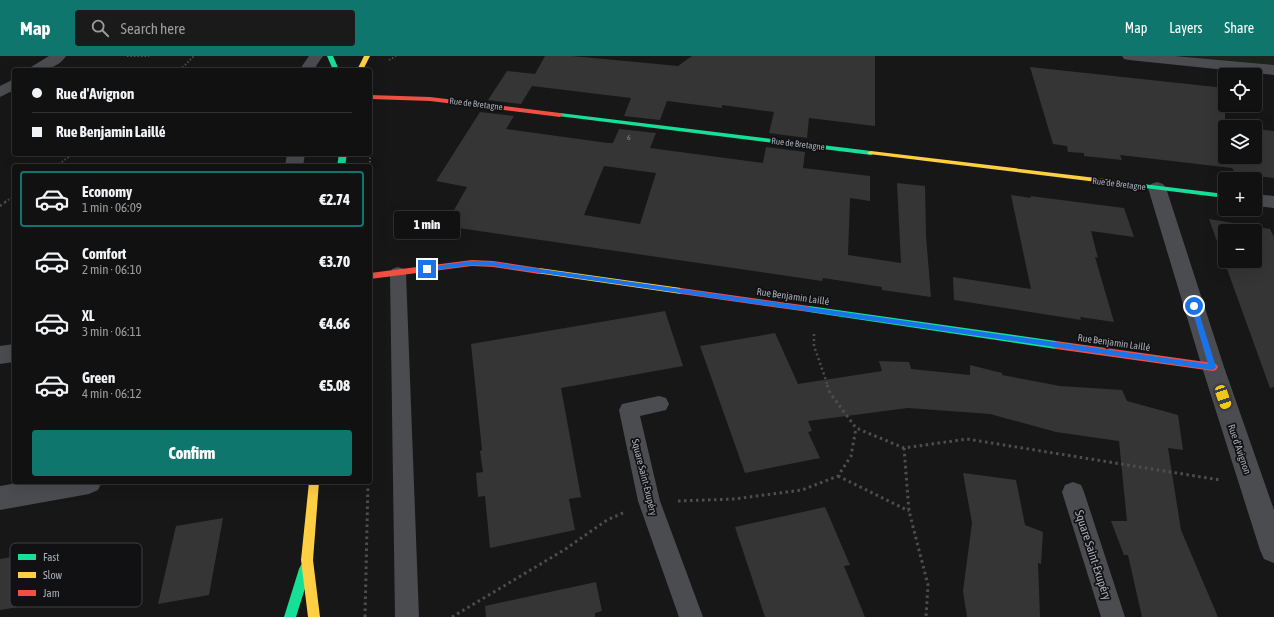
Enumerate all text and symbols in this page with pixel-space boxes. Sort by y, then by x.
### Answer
search box [75,10,355,46]
text: Map [20,17,51,39]
icon: search [89,17,111,39]
text: Search here [121,20,185,37]
text: Map [1125,20,1147,36]
text: Layers [1169,20,1202,36]
text: Share [1224,20,1254,36]
map controls [1218,68,1262,268]
button: locate [1218,68,1262,112]
text: Rue d'Avignon [56,85,134,102]
street label: Rue de Bretagne [449,96,503,112]
button: layers [1218,120,1262,164]
text: Rue Benjamin Laillé [56,123,166,140]
house number: 6 [627,133,631,142]
street label: Rue de Bretagne [771,136,825,152]
button: + [1218,172,1262,216]
street label: Rue de Bretagne [1092,176,1146,192]
icon: car [34,181,70,217]
text: Economy [82,183,132,200]
text: €2.74 [319,191,350,208]
text: 1 min · 06:09 [82,200,142,215]
callout: 1 min [394,211,460,239]
text: 1 min [414,217,440,232]
button: − [1218,224,1262,268]
icon: car [34,243,70,279]
text: Comfort [82,245,126,262]
text: €3.70 [319,253,350,270]
route end [418,260,436,278]
text: 2 min · 06:10 [82,262,142,277]
street label: Rue Benjamin Laillé [756,286,830,307]
route start [1185,297,1203,315]
icon: car [34,305,70,341]
text: XL [82,307,95,324]
text: €4.66 [319,315,350,332]
text: 3 min · 06:11 [82,324,142,339]
street label: Rue Benjamin Laillé [1077,332,1151,353]
icon: car [34,367,70,403]
text: Green [82,369,115,386]
text: €5.08 [319,377,350,394]
car [1213,384,1233,410]
text: 4 min · 06:12 [82,386,142,401]
street label: Rue d'Avignon [1226,423,1253,476]
button: Confirm [32,430,352,476]
street label: Square Saint-Exupéry [630,438,659,516]
street label: Square Saint-Exupéry [1072,508,1114,602]
legend [10,543,142,607]
text: Fast [43,551,59,563]
text: Slow [43,569,62,581]
text: Jam [43,587,60,599]

